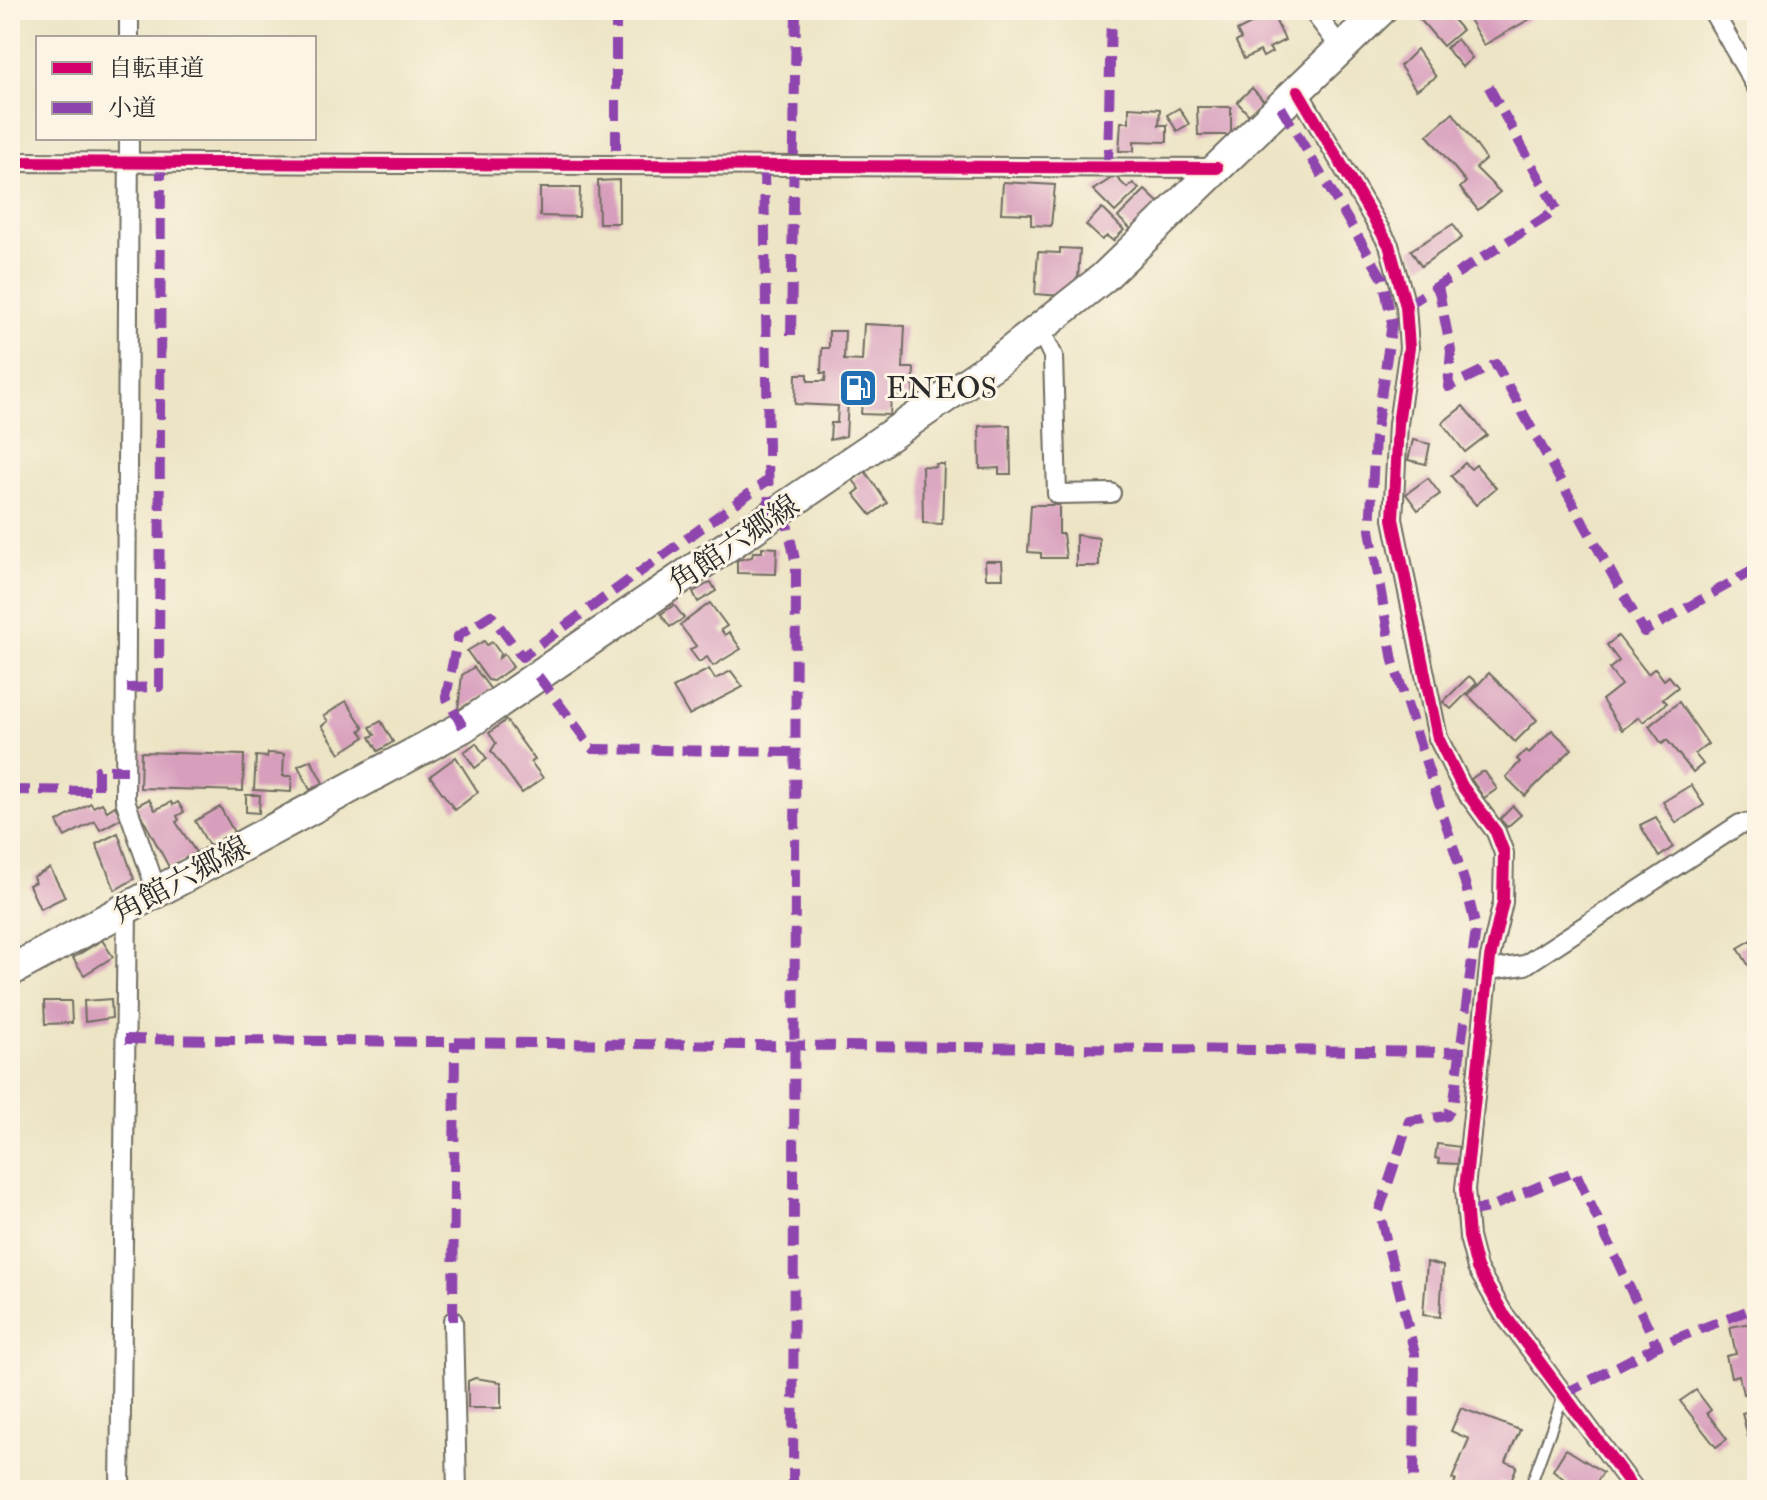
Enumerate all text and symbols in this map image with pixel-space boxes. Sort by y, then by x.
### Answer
legend [36,36,316,140]
text: 自転車道 [108,53,204,84]
text: 小道 [108,93,156,124]
fuel station icon: ENEOS [837,367,879,409]
place label: ENEOS [886,370,997,407]
street label: 角館六郷線 [661,487,807,601]
street label: 角館六郷線 [106,828,256,932]

